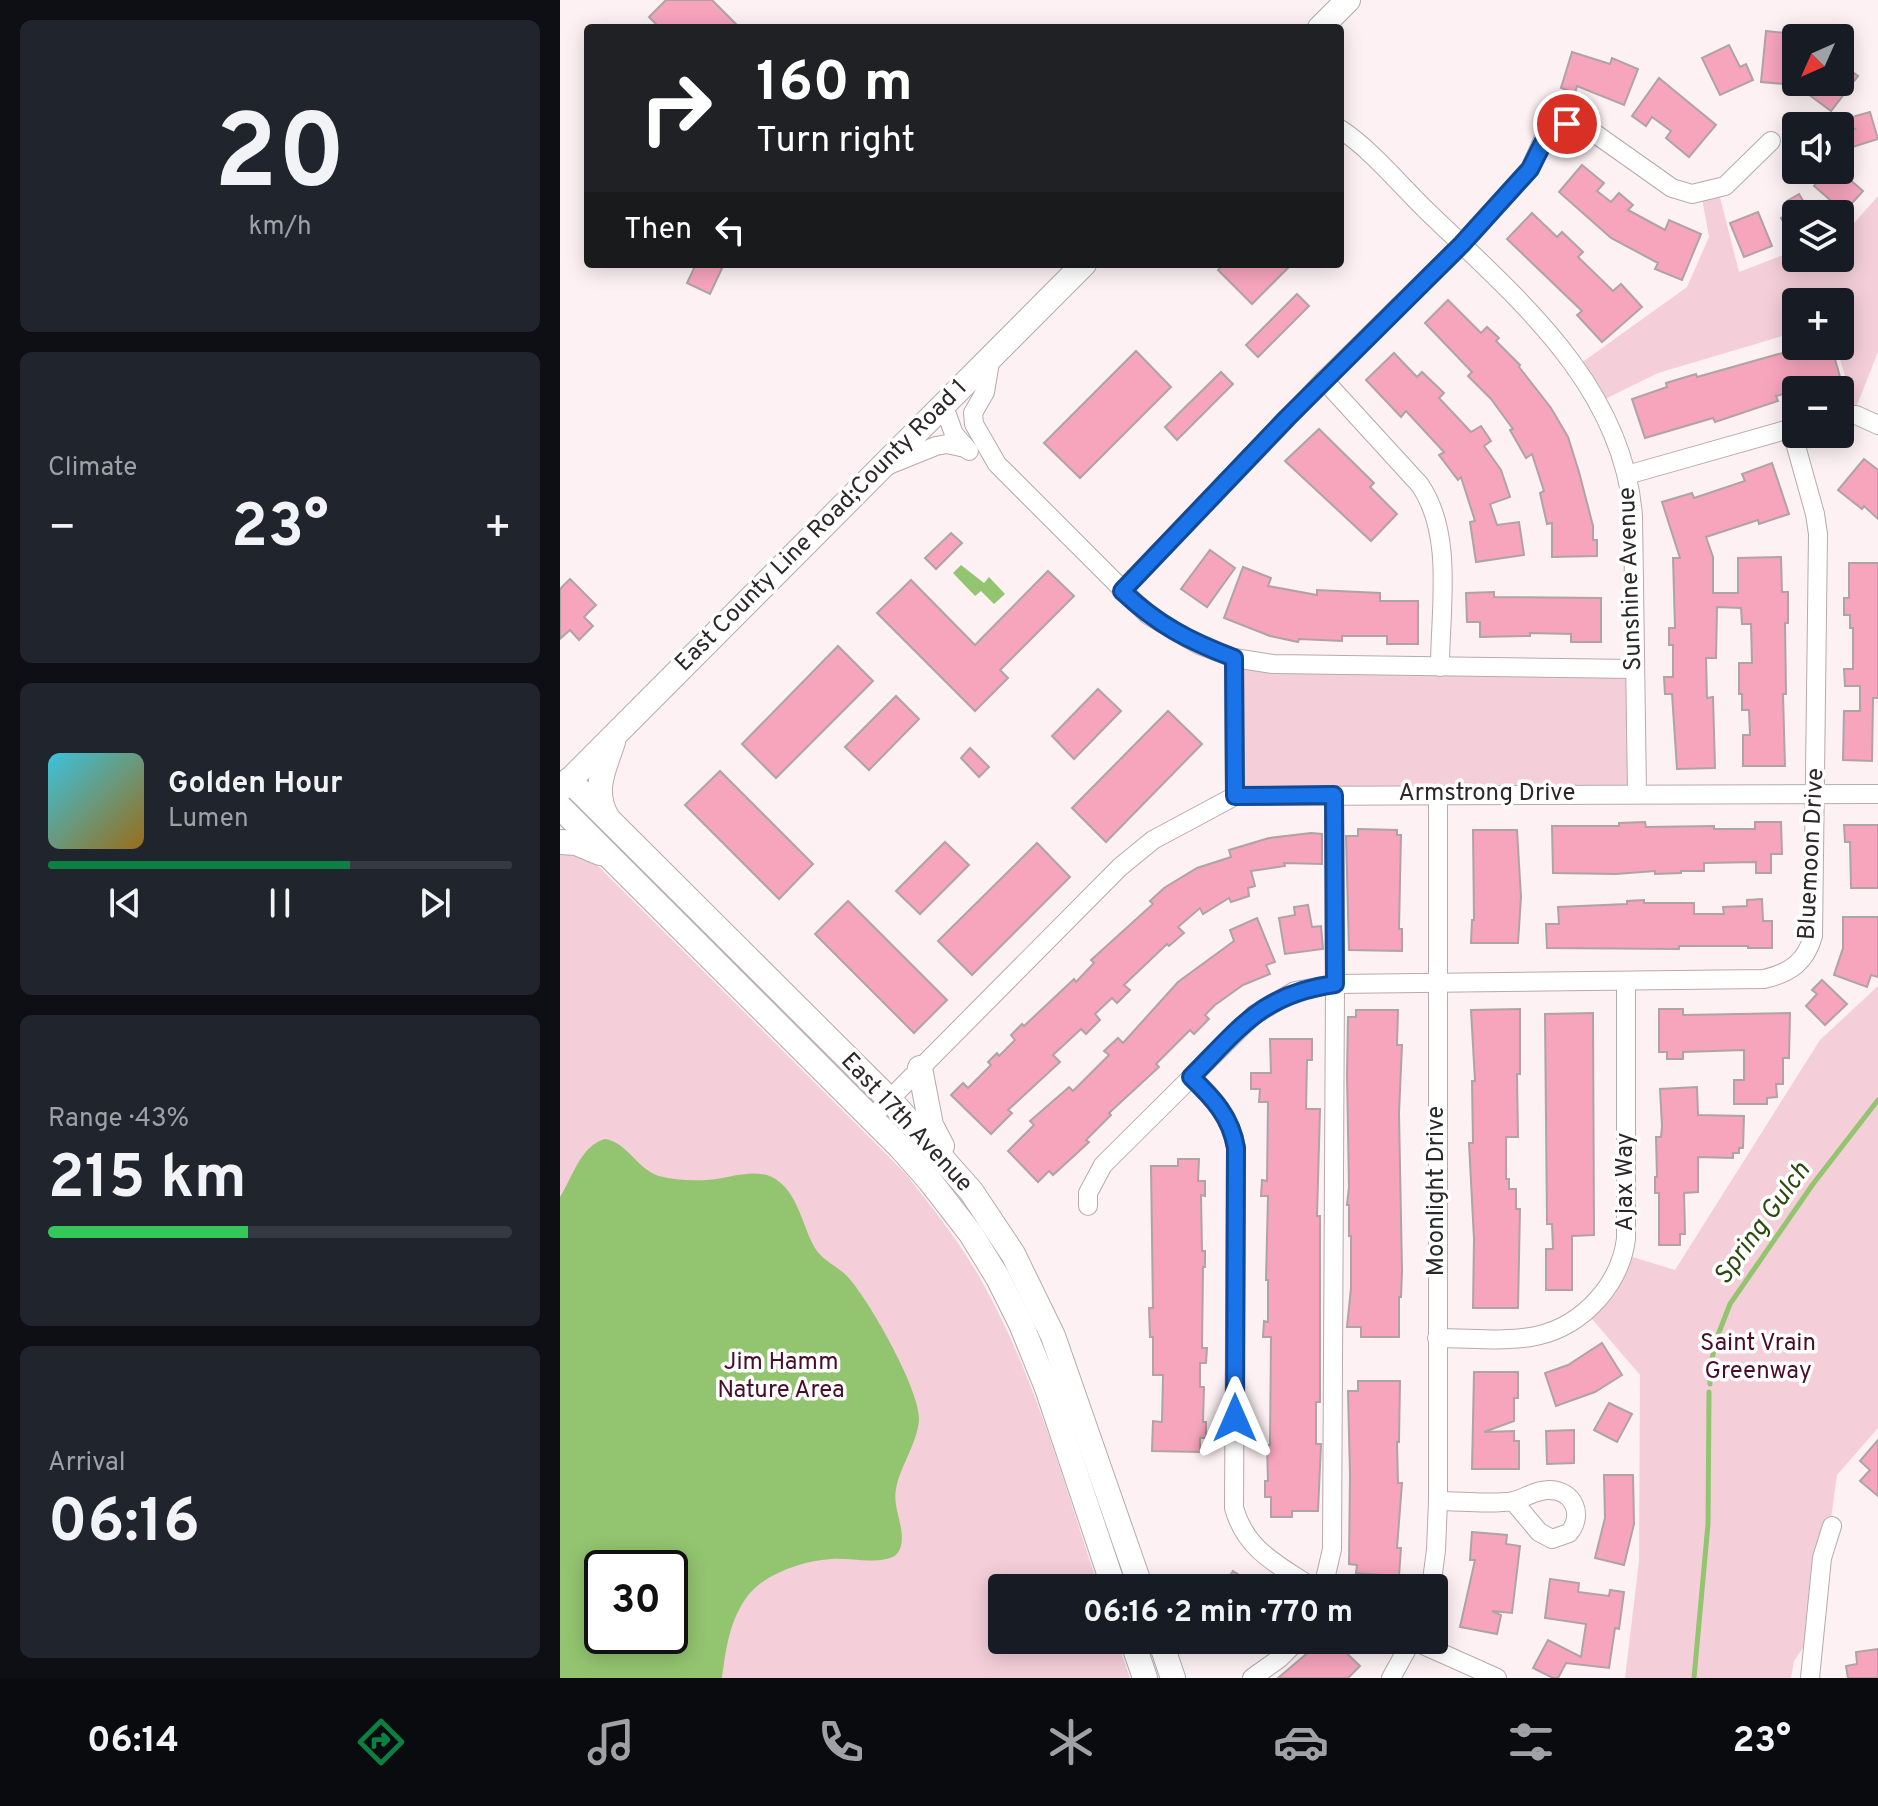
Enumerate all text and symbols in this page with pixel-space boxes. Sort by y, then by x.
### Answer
north arrow [1782,24,1854,96]
map controls [1782,24,1854,448]
text: 160 m [756,50,913,120]
icon: right [624,56,728,160]
pin [1533,90,1601,158]
text: 20 [214,93,346,225]
icon: arrive [1545,102,1589,146]
button: sound [1782,112,1854,184]
text: Turn right [756,119,915,165]
button: layers [1782,200,1854,272]
icon: left [708,208,752,252]
text: km/h [248,211,312,244]
text: Then [624,212,692,249]
button: + [1782,288,1854,360]
street label: East County Line Road;County Road 1 [669,373,975,679]
button: − [1782,376,1854,448]
text: Climate [48,452,137,485]
street label: Sunshine Avenue [1613,486,1649,672]
text: 23° [231,492,329,568]
text: − [48,502,76,558]
text: + [484,502,512,558]
text: Golden Hour [168,766,342,803]
street label: Bluemoon Drive [1793,767,1831,941]
street label: Armstrong Drive [1399,779,1575,809]
text: Lumen [168,803,249,836]
icon: previous [103,881,147,925]
icon: pause [258,881,302,925]
icon: next [413,881,457,925]
street label: East 17th Avenue [834,1047,978,1199]
text: Range · 43% [48,1103,189,1136]
street label: Moonlight Drive [1422,1106,1452,1276]
street label: Ajax Way [1611,1133,1641,1231]
text: 215 km [48,1143,247,1219]
water label: Spring Gulch [1707,1156,1819,1292]
park label: Saint Vrain Greenway [1700,1329,1816,1387]
park label: Jim Hamm Nature Area [717,1348,845,1406]
position arrow [1193,1376,1277,1460]
text: Arrival [48,1447,126,1480]
text: 06:16 [48,1487,200,1563]
speed limit sign: 30 [584,1550,688,1654]
text: 06:16 · 2 min · 770 m [1083,1595,1353,1632]
icon: directions [353,1714,409,1770]
icon: music [583,1714,639,1770]
icon: phone [813,1714,869,1770]
icon: climate [1043,1714,1099,1770]
icon: car [1273,1714,1329,1770]
icon: filters [1503,1714,1559,1770]
text: 06:14 [87,1719,179,1765]
text: 23° [1732,1719,1791,1765]

